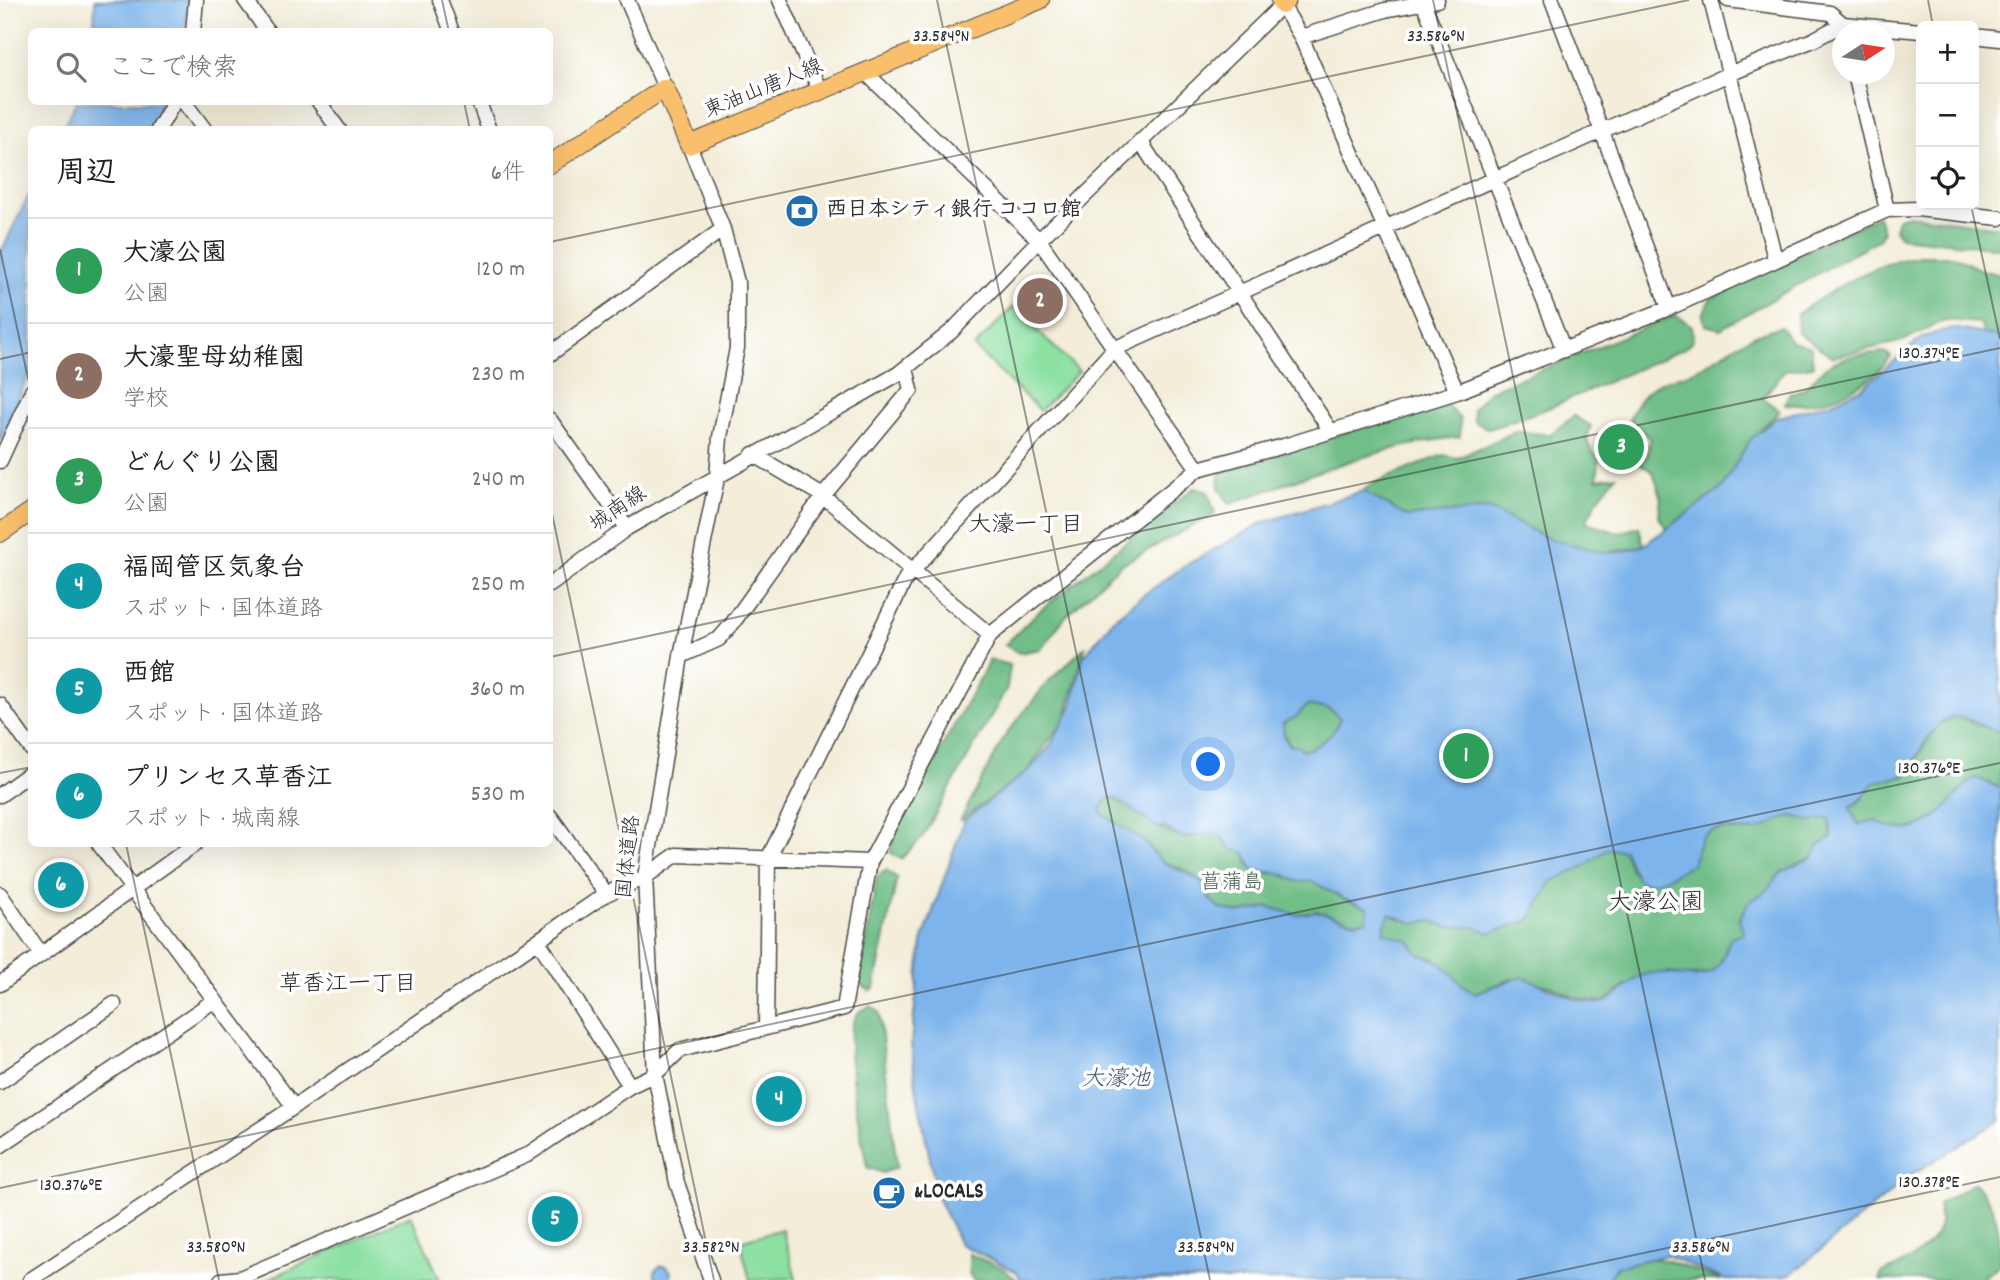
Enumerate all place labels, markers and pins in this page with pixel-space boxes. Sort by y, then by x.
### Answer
bank icon: 西日本シティ銀行 ココロ館 [783,192,821,230]
place label: 西日本シティ銀行 ココロ館 [826,196,1082,226]
pin: 2 [1017,275,1063,327]
pin: 3 [1598,421,1644,473]
pin: 1 [1443,730,1489,782]
pin: 6 [38,859,84,911]
pin: 4 [756,1073,802,1125]
cafe icon: &LOCALS [870,1174,908,1212]
place label: &LOCALS [914,1178,984,1208]
pin: 5 [532,1193,578,1245]

